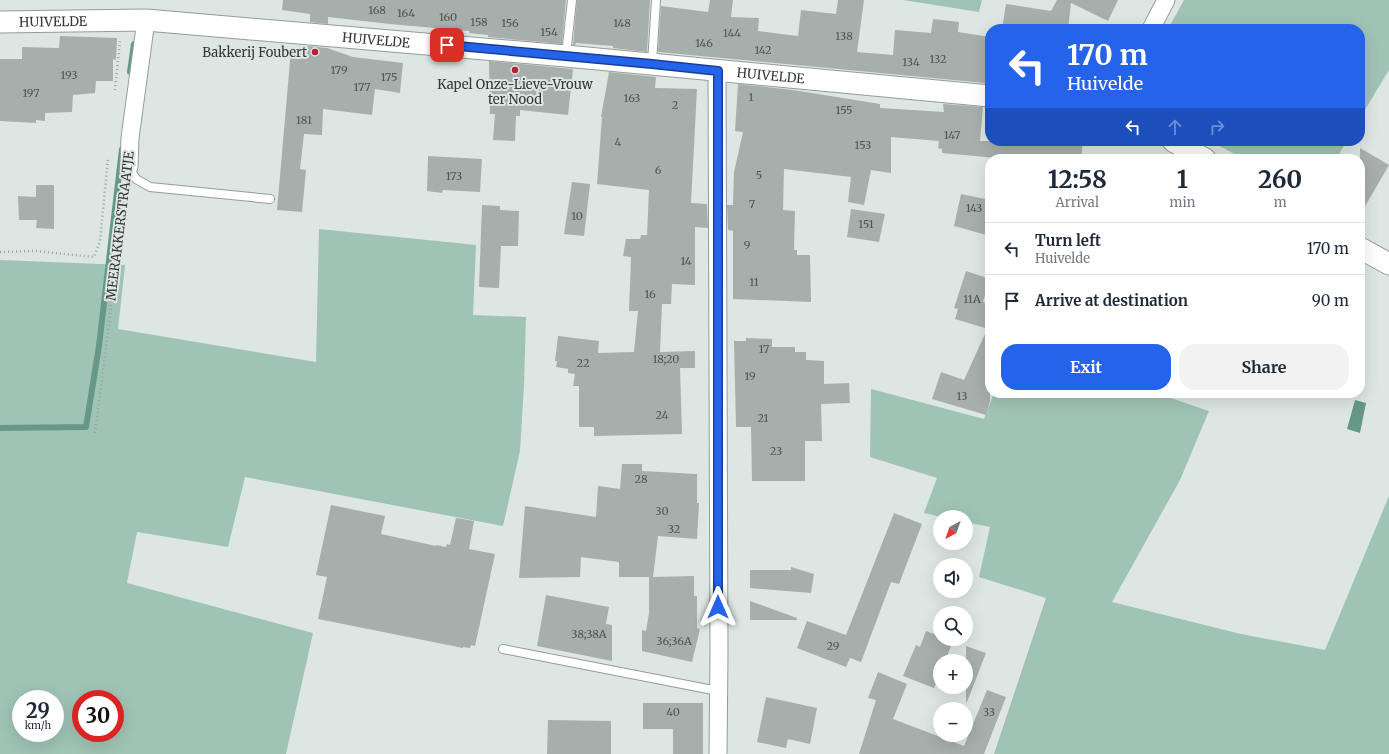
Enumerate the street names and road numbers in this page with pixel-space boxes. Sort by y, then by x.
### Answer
street label: HUIVELDE [19,12,88,30]
street label: HUIVELDE [342,28,411,51]
street label: HUIVELDE [736,64,806,87]
street label: MEERAKKERSTRAATJE [102,149,138,302]

